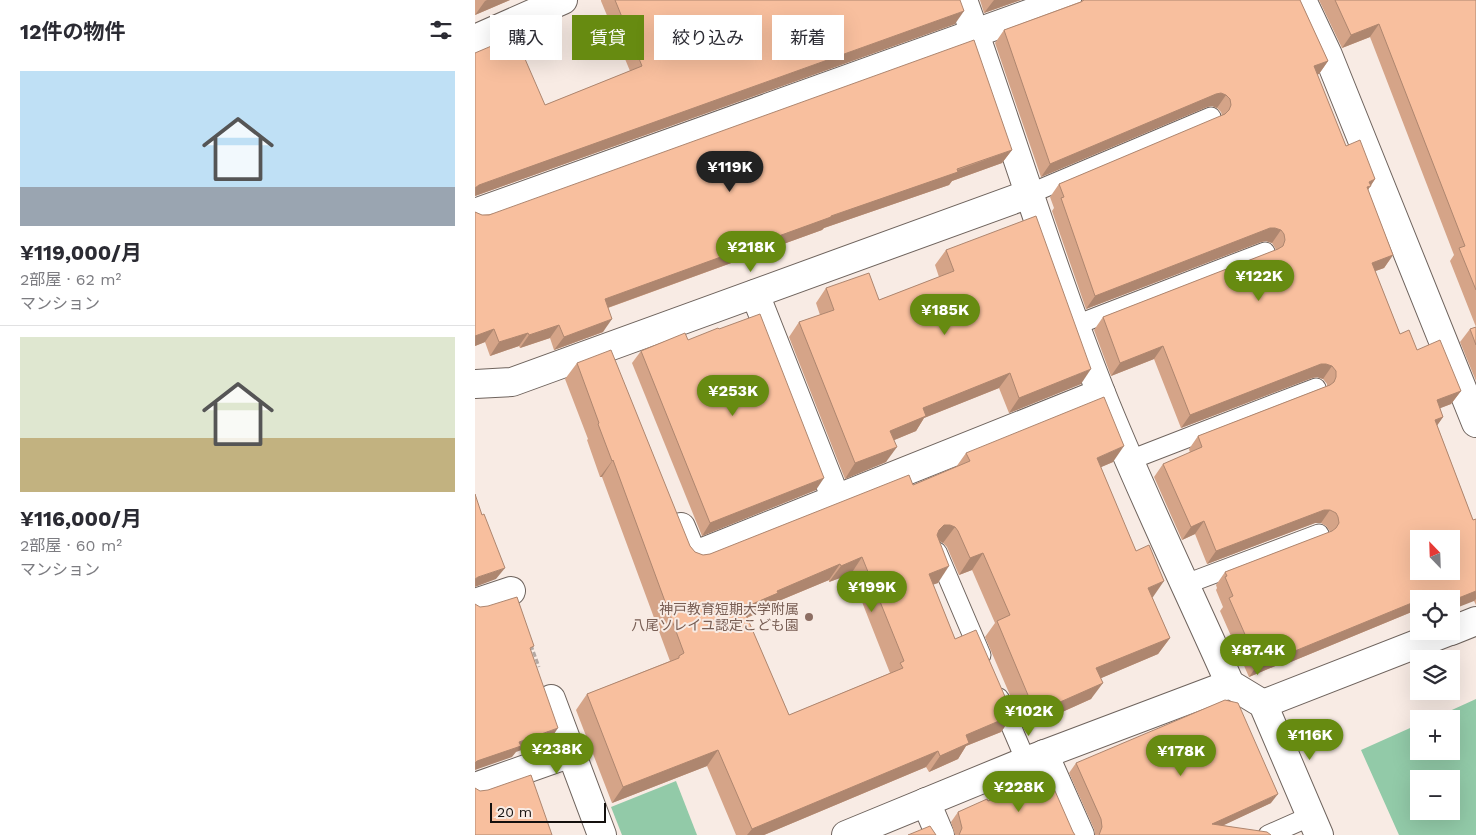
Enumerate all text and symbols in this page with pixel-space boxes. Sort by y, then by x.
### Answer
chip: 購入 [490,15,562,60]
chip: 賃貸 [572,15,644,60]
chip: 絞り込み [654,15,762,60]
chip: 新着 [772,15,844,60]
icon: filters [427,16,455,44]
text: 12件の物件 [20,19,126,44]
icon: home [193,104,283,194]
pin: ¥119K [695,150,765,193]
text: ¥119K [707,157,753,176]
pin: ¥218K [716,230,786,273]
text: ¥218K [727,237,775,256]
text: ¥119,000/月 [20,240,142,265]
pin: ¥122K [1224,260,1294,302]
text: ¥122K [1235,266,1283,285]
text: 2部屋 · 62 m² [20,270,121,289]
text: マンション [20,294,100,313]
pin: ¥185K [910,294,980,336]
text: ¥185K [921,300,969,319]
icon: home [193,369,283,459]
pin: ¥253K [698,374,768,417]
text: ¥253K [708,381,758,400]
text: ¥116,000/月 [20,506,142,531]
north arrow [1410,530,1460,580]
map controls [1410,530,1460,820]
text: 2部屋 · 60 m² [20,536,122,555]
text: マンション [20,560,100,579]
pin: ¥199K [837,570,907,613]
text: ¥199K [848,577,896,596]
button: locate [1410,590,1460,640]
place label: 神戸教育短期大学附属 八尾ソレイユ認定こども園 [631,601,799,633]
marker: 神戸教育短期大学附属 八尾ソレイユ認定こども園 [803,611,815,623]
pin: ¥87.4K [1217,634,1299,676]
text: ¥87.4K [1231,640,1285,659]
button: layers [1410,650,1460,700]
pin: ¥102K [994,694,1064,737]
text: ¥102K [1005,701,1053,720]
button: + [1410,710,1460,760]
pin: ¥116K [1275,718,1345,761]
text: ¥116K [1287,725,1333,744]
pin: ¥238K [522,732,592,775]
pin: ¥178K [1146,734,1216,777]
text: ¥238K [532,739,582,758]
text: ¥178K [1157,741,1205,760]
pin: ¥228K [984,770,1054,813]
button: − [1410,770,1460,820]
text: ¥228K [994,777,1044,796]
scale bar [490,800,606,823]
text: 20 m [497,804,532,820]

